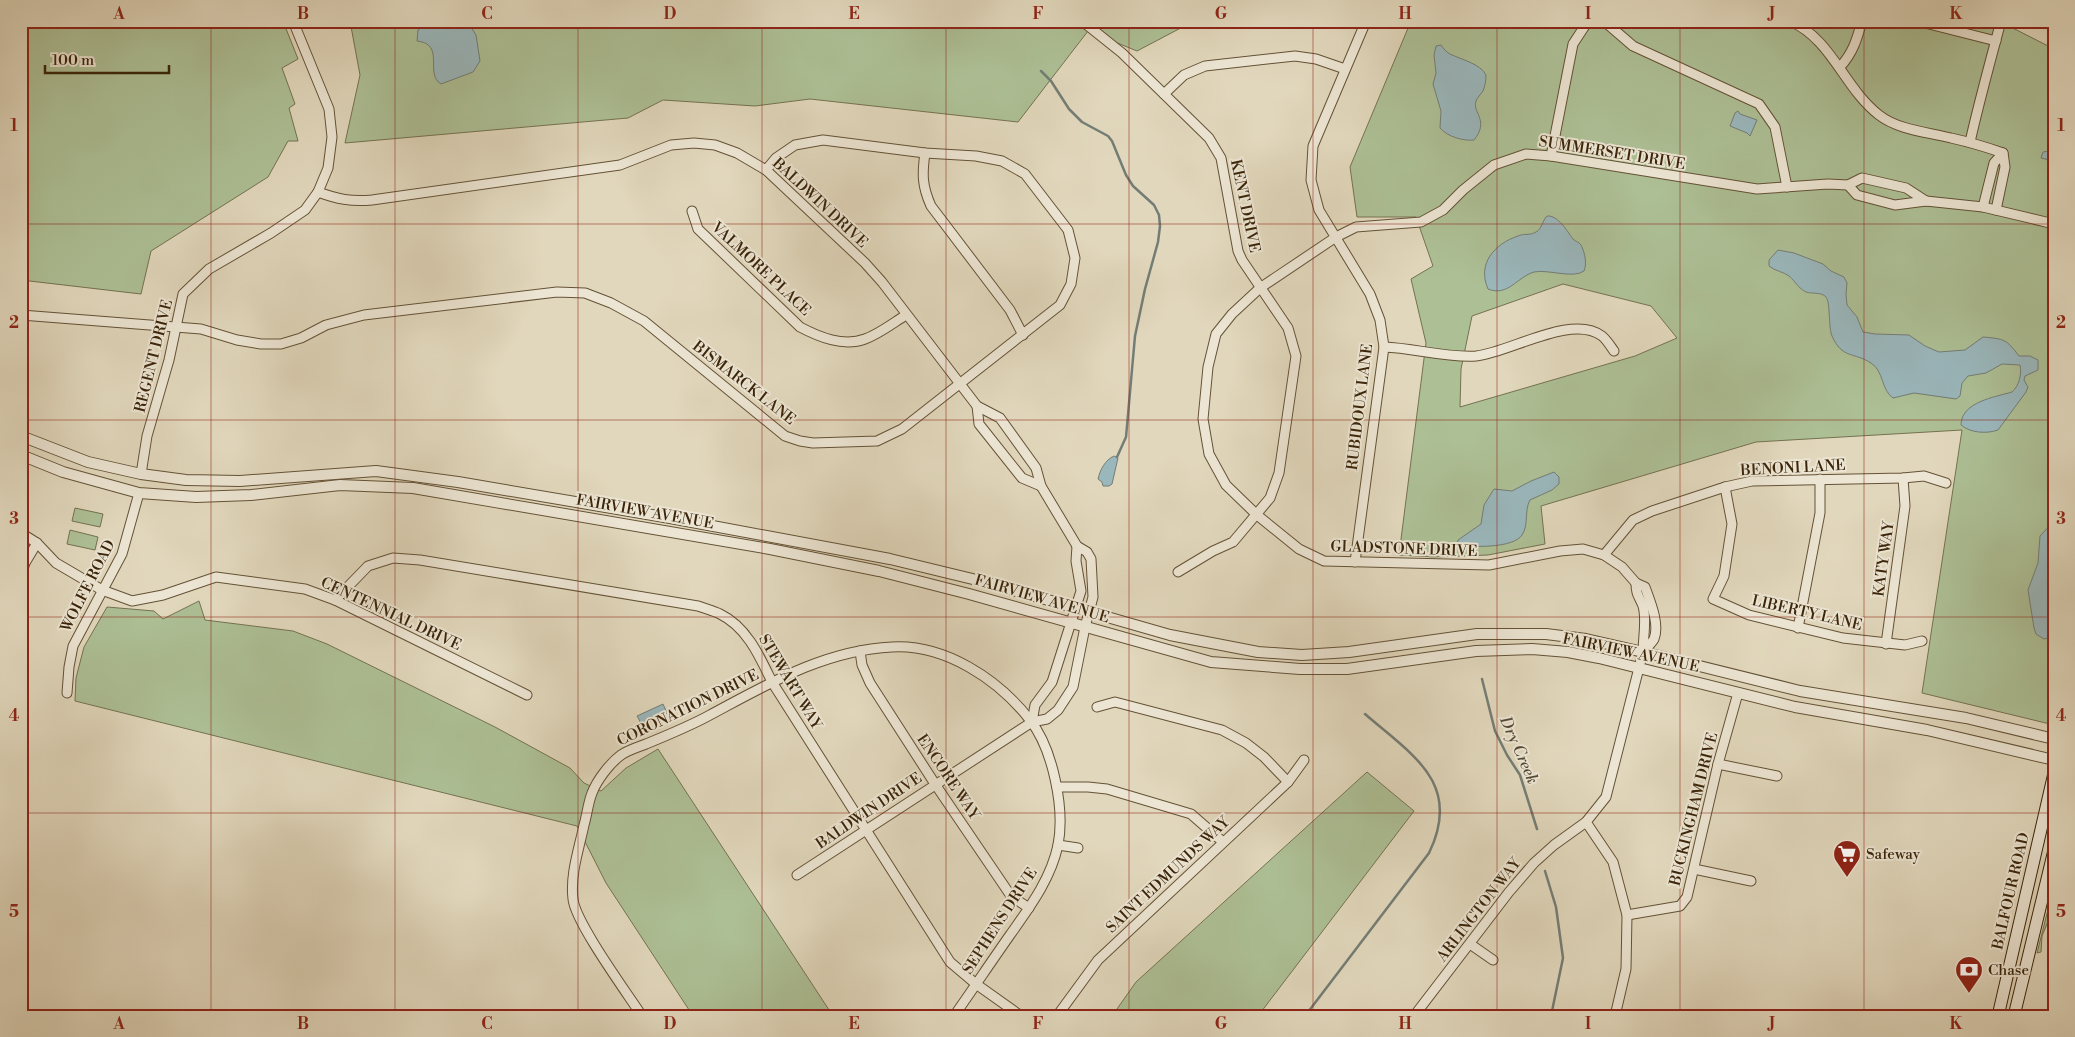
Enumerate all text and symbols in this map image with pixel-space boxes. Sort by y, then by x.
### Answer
text: A [112,4,125,24]
text: B [297,4,309,24]
text: C [481,4,493,24]
text: D [664,4,677,24]
text: E [848,4,860,24]
text: F [1032,4,1044,24]
text: G [1215,4,1228,24]
text: H [1398,4,1412,24]
text: I [1585,4,1591,24]
text: J [1767,4,1775,24]
text: K [1950,4,1964,24]
scale bar [45,42,169,74]
text: 100 m [52,51,94,70]
text: 1 [10,116,18,136]
text: 1 [2057,116,2065,136]
street label: SUMMERSET DRIVE [1537,132,1687,174]
street label: BALDWIN DRIVE [768,153,872,252]
street label: KENT DRIVE [1226,158,1264,254]
street label: VALMORE PLACE [707,217,815,320]
street label: REGENT DRIVE [131,298,177,414]
text: 2 [9,313,19,333]
text: 2 [2056,313,2066,333]
street label: BISMARCK LANE [688,336,799,429]
street label: RUBIDOUX LANE [1343,343,1377,471]
street label: BENONI LANE [1739,456,1846,480]
street label: FAIRVIEW AVENUE [575,491,715,533]
text: 3 [9,509,19,529]
text: 3 [2056,509,2066,529]
street label: KATY WAY [1869,519,1899,598]
street label: WOLFE ROAD [56,537,119,636]
street label: GLADSTONE DRIVE [1330,537,1478,561]
street label: FAIRVIEW AVENUE [972,571,1112,627]
street label: CENTENNIAL DRIVE [318,573,464,655]
street label: LIBERTY LANE [1750,591,1864,635]
street label: FAIRVIEW AVENUE [1561,629,1701,677]
street label: STEWART WAY [754,631,826,734]
street label: CORONATION DRIVE [614,665,762,751]
text: 4 [9,706,20,726]
text: 4 [2056,706,2067,726]
water label: Dry Creek [1495,712,1543,787]
street label: BUCKINGHAM DRIVE [1666,730,1722,889]
street label: ENCORE WAY [912,731,984,824]
street label: BALDWIN DRIVE [812,769,926,854]
street label: SAINT EDMUNDS WAY [1102,812,1235,937]
street label: BALFOUR ROAD [1988,831,2034,952]
supermarket icon: Safeway [1832,839,1862,878]
place label: Safeway [1866,845,1921,864]
street label: ARLINGTON WAY [1432,854,1526,966]
street label: SEPHENS DRIVE [958,864,1042,978]
text: 5 [9,902,19,922]
text: 5 [2056,902,2066,922]
bank icon: Chase [1954,955,1984,994]
place label: Chase [1988,961,2029,980]
text: A [112,1014,125,1034]
text: B [297,1014,309,1034]
text: C [481,1014,493,1034]
text: D [664,1014,677,1034]
text: E [848,1014,860,1034]
text: F [1032,1014,1044,1034]
text: G [1215,1014,1228,1034]
text: H [1398,1014,1412,1034]
text: I [1585,1014,1591,1034]
text: J [1767,1014,1775,1034]
text: K [1950,1014,1964,1034]

